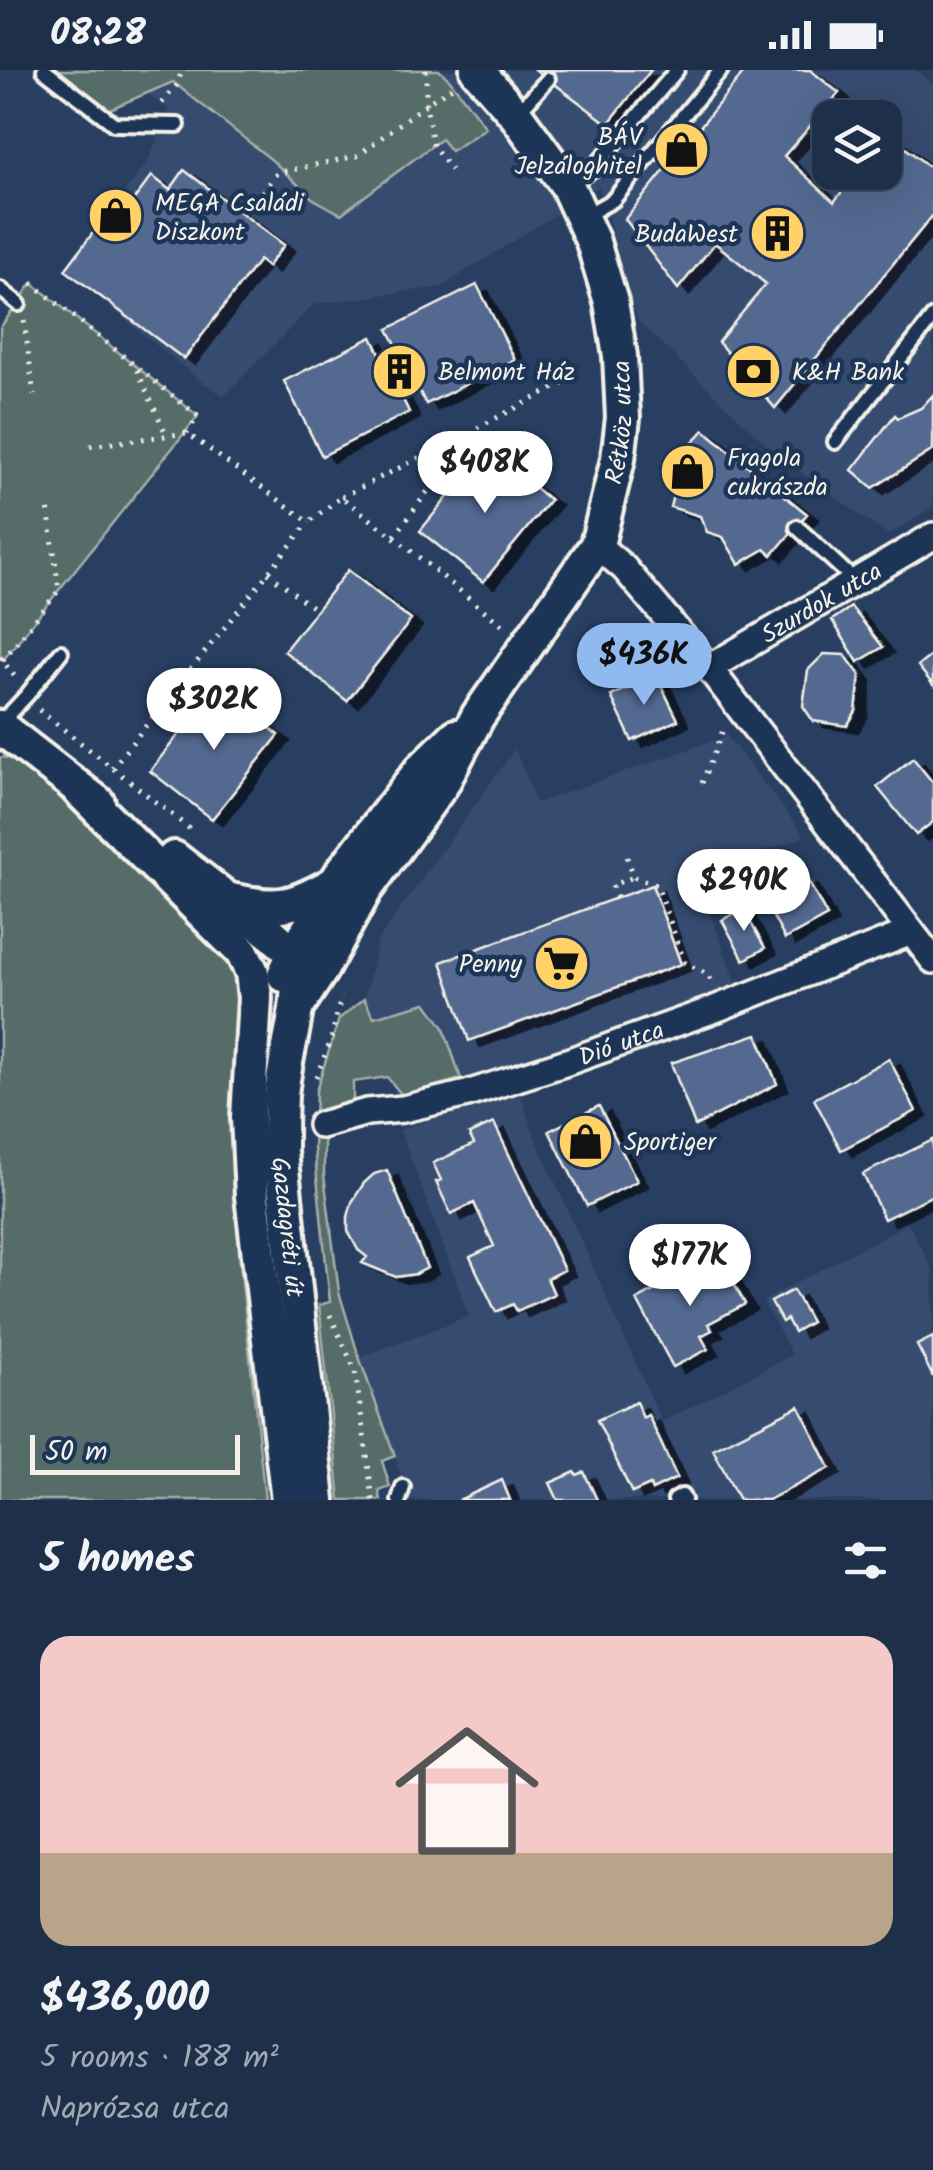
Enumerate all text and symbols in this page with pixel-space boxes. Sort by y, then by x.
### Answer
text: 08:28 [50,5,146,65]
map controls [812,100,902,190]
button: layers [812,100,902,190]
place label: BÁV Jelzáloghitel [514,118,644,187]
shop icon: BÁV Jelzáloghitel [651,120,711,180]
place label: MEGA Családi Diszkont [155,184,305,253]
shop icon: MEGA Családi Diszkont [86,186,146,246]
building icon: BudaWest [747,203,807,263]
place label: BudaWest [635,215,738,255]
building icon: Belmont Ház [369,341,429,401]
bank icon: K&H Bank [723,341,783,401]
place label: Belmont Ház [438,353,575,393]
place label: K&H Bank [792,353,904,393]
street label: Rétköz utca [595,359,645,488]
pin: $408K [415,431,555,516]
text: $408K [440,438,530,489]
place label: Fragola cukrászda [727,439,828,508]
shop icon: Fragola cukrászda [658,441,718,501]
street label: Szurdok utca [754,552,890,655]
pin: $436K [574,623,714,708]
text: $436K [599,630,689,681]
pin: $302K [144,668,284,753]
text: $302K [169,675,259,726]
pin: $290K [674,849,814,934]
text: $290K [699,856,789,907]
supermarket icon: Penny [531,933,591,993]
place label: Penny [459,945,522,985]
street label: Dió utca [573,1011,670,1078]
shop icon: Sportiger [555,1111,615,1171]
place label: Sportiger [624,1123,718,1163]
street label: Gazdagréti út [259,1155,314,1300]
pin: $177K [620,1224,760,1309]
text: $177K [651,1231,729,1282]
scale bar [30,1430,240,1474]
text: 50 m [45,1430,108,1475]
text: 5 homes [40,1527,195,1594]
icon: filters [838,1533,893,1588]
icon: home [377,1701,557,1881]
text: $436,000 [40,1966,209,2033]
text: 5 rooms · 188 m² [40,2033,279,2084]
text: Naprózsa utca [40,2084,230,2135]

